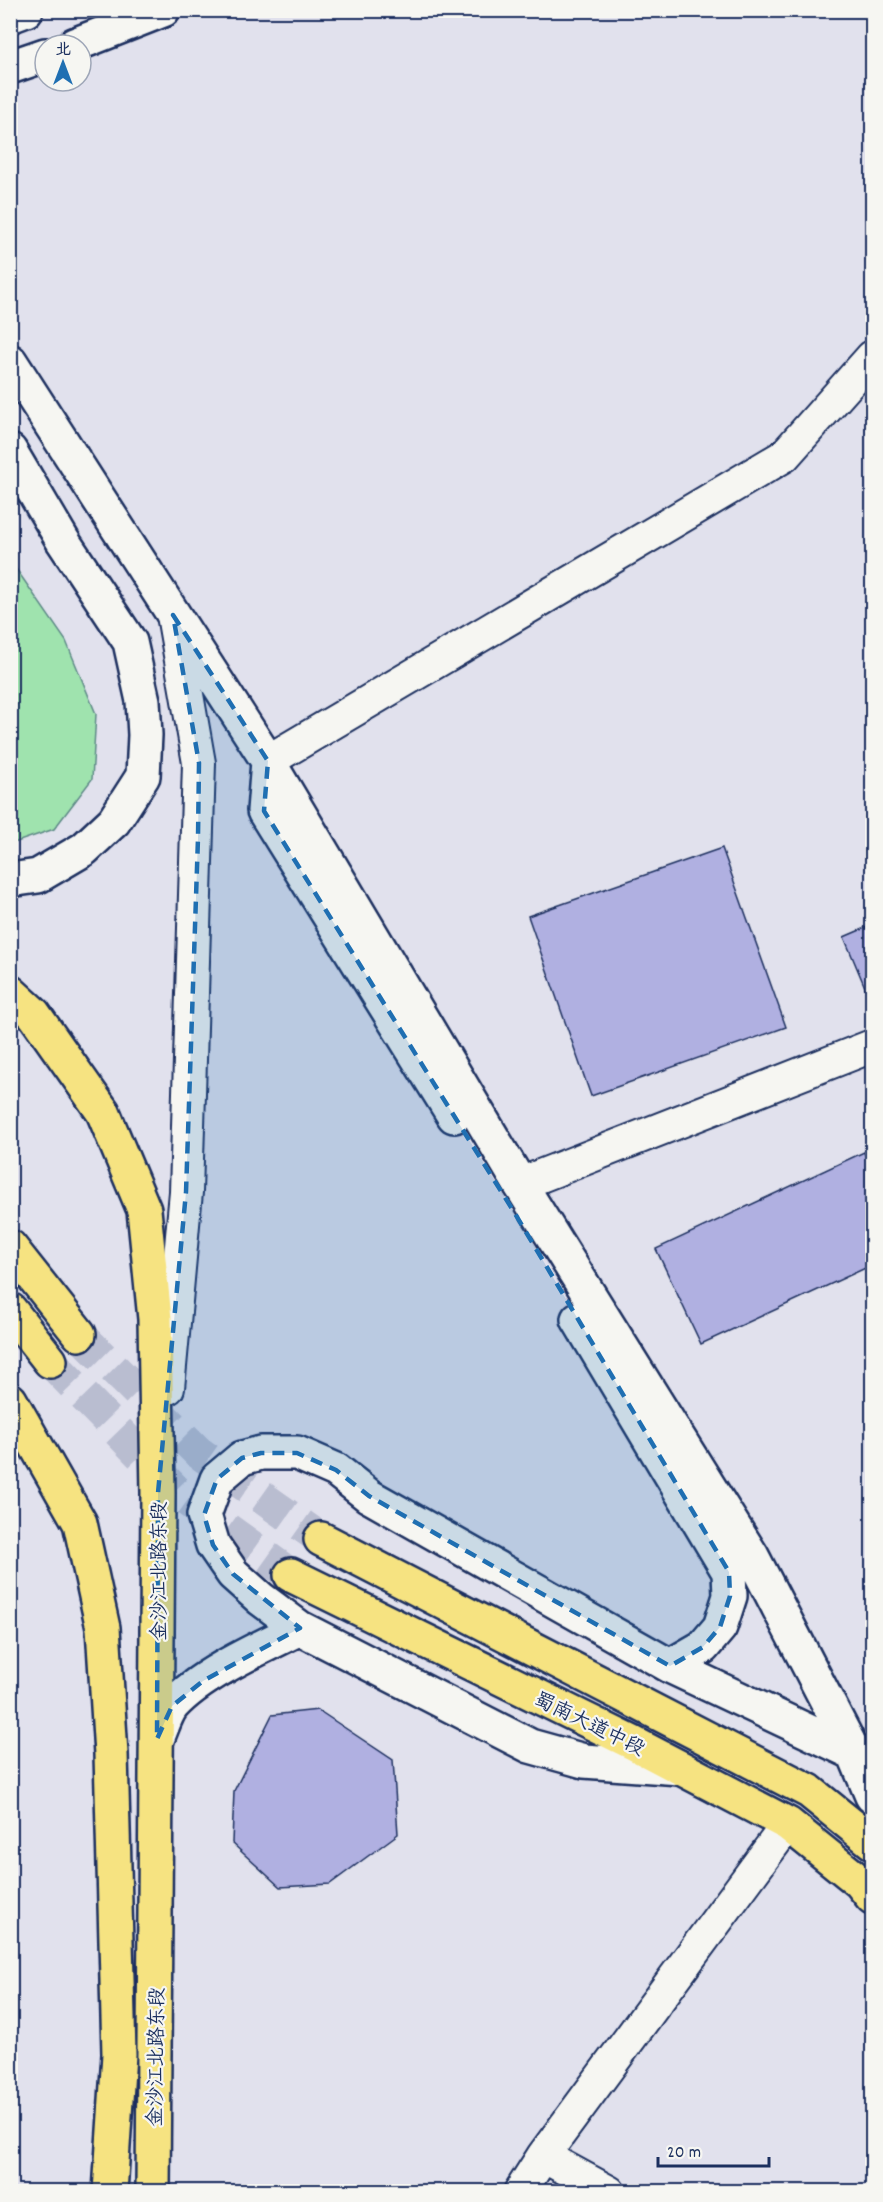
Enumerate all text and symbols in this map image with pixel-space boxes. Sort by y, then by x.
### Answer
north arrow [33,33,93,93]
text: 北 [55,39,71,62]
street label: 金沙江北路东段 [147,1501,175,1641]
street label: 蜀南大道中段 [529,1687,649,1765]
street label: 金沙江北路东段 [143,1987,173,2127]
scale bar [658,2130,769,2168]
text: 20 m [667,2141,701,2166]

